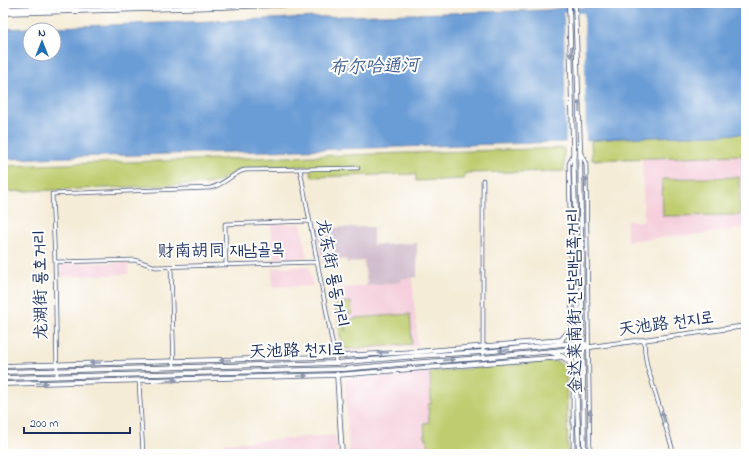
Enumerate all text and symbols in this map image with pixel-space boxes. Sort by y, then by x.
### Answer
north arrow [22,22,62,62]
text: N [38,25,46,41]
one-way arrow [567,46,574,58]
water label: 布尔哈通河 [329,53,422,83]
one-way arrow [575,100,582,112]
one-way arrow [583,175,589,188]
street label: 金达莱南街 진달래남쪽거리 [561,208,589,394]
street label: 龙东街 룡동거리 [309,217,355,329]
street label: 龙湖街 룡호거리 [28,230,54,340]
street label: 财南胡同 재남골목 [157,237,285,265]
street label: 天池路 천지로 [617,305,715,343]
street label: 天池路 천지로 [248,337,346,365]
one-way arrow [498,346,510,353]
one-way arrow [377,350,389,357]
one-way arrow [218,357,231,363]
one-way arrow [443,357,455,364]
one-way arrow [89,360,101,367]
one-way arrow [296,373,309,379]
one-way arrow [166,376,178,383]
one-way arrow [36,380,49,386]
scale bar [24,409,130,435]
one-way arrow [586,409,593,421]
one-way arrow [660,410,666,422]
text: 200 m [30,415,59,433]

